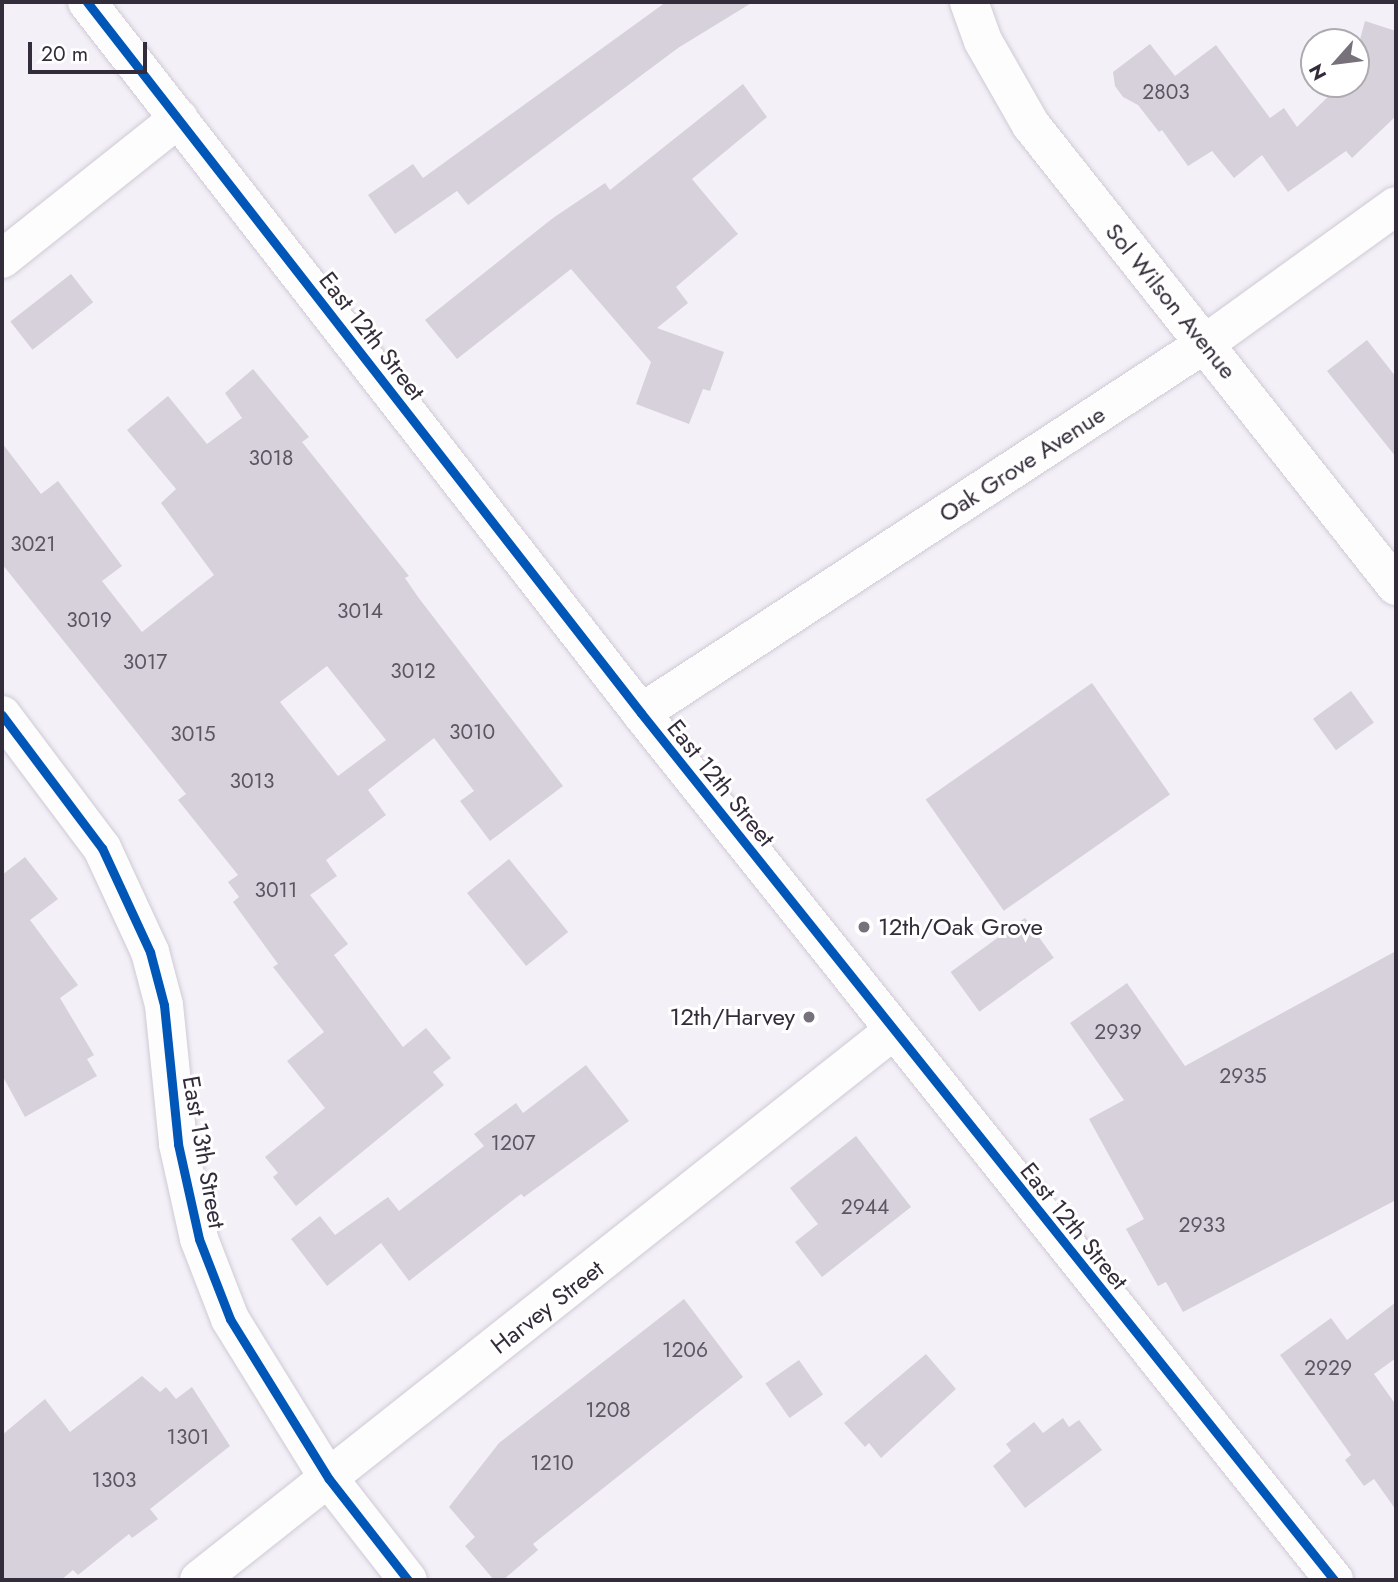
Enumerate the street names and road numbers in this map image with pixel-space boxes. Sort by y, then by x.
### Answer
street label: Sol Wilson Avenue [1099,217,1243,385]
street label: East 12th Street [313,266,431,406]
street label: Oak Grove Avenue [934,400,1110,528]
street label: East 12th Street [661,714,781,852]
street label: East 13th Street [176,1074,232,1230]
street label: East 12th Street [1014,1157,1134,1295]
street label: Harvey Street [485,1254,609,1360]

